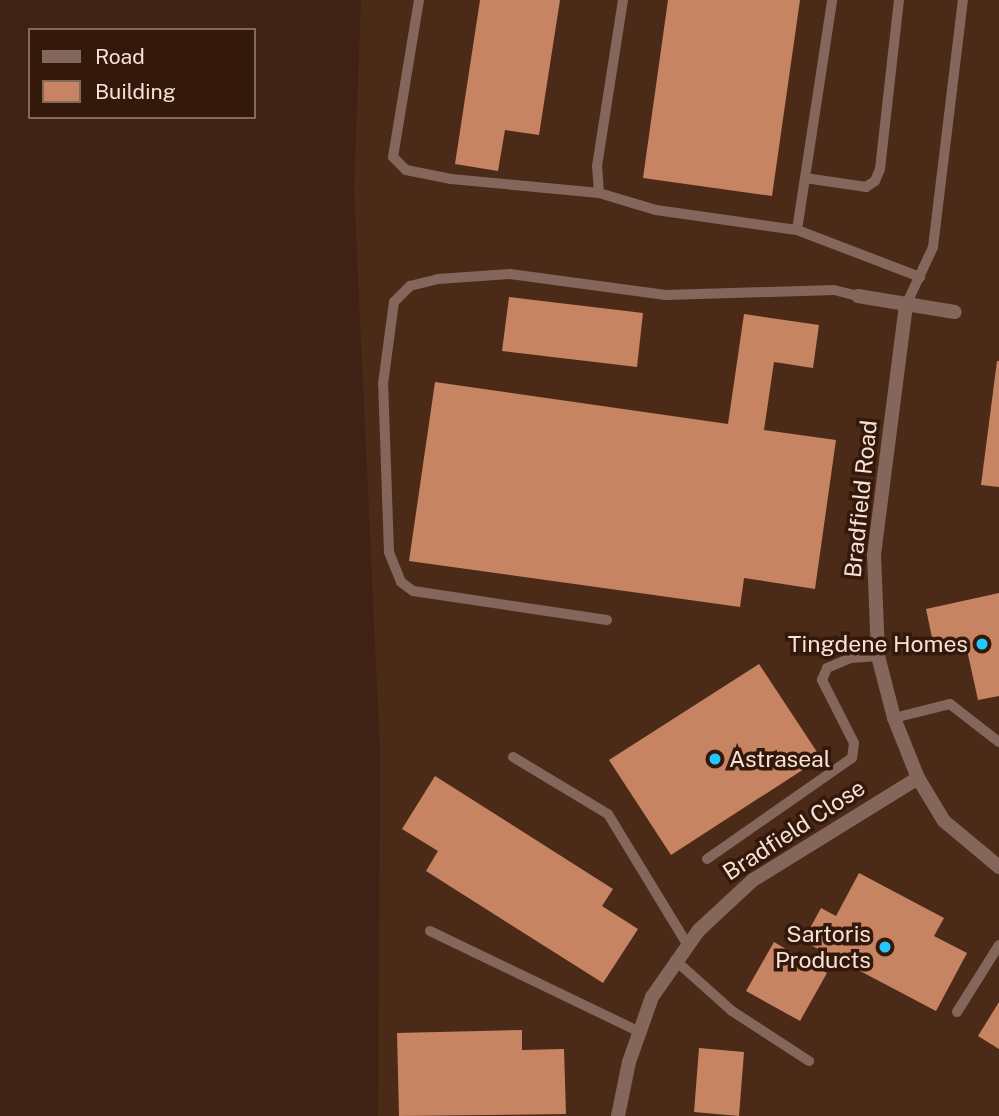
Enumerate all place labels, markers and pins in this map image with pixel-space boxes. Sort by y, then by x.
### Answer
place label: Tingdene Homes [788,630,968,658]
marker: Tingdene Homes [974,636,990,652]
place label: Astraseal [729,745,831,773]
marker: Astraseal [707,751,723,767]
place label: Sartoris Products [775,920,871,974]
marker: Sartoris Products [877,939,893,955]

